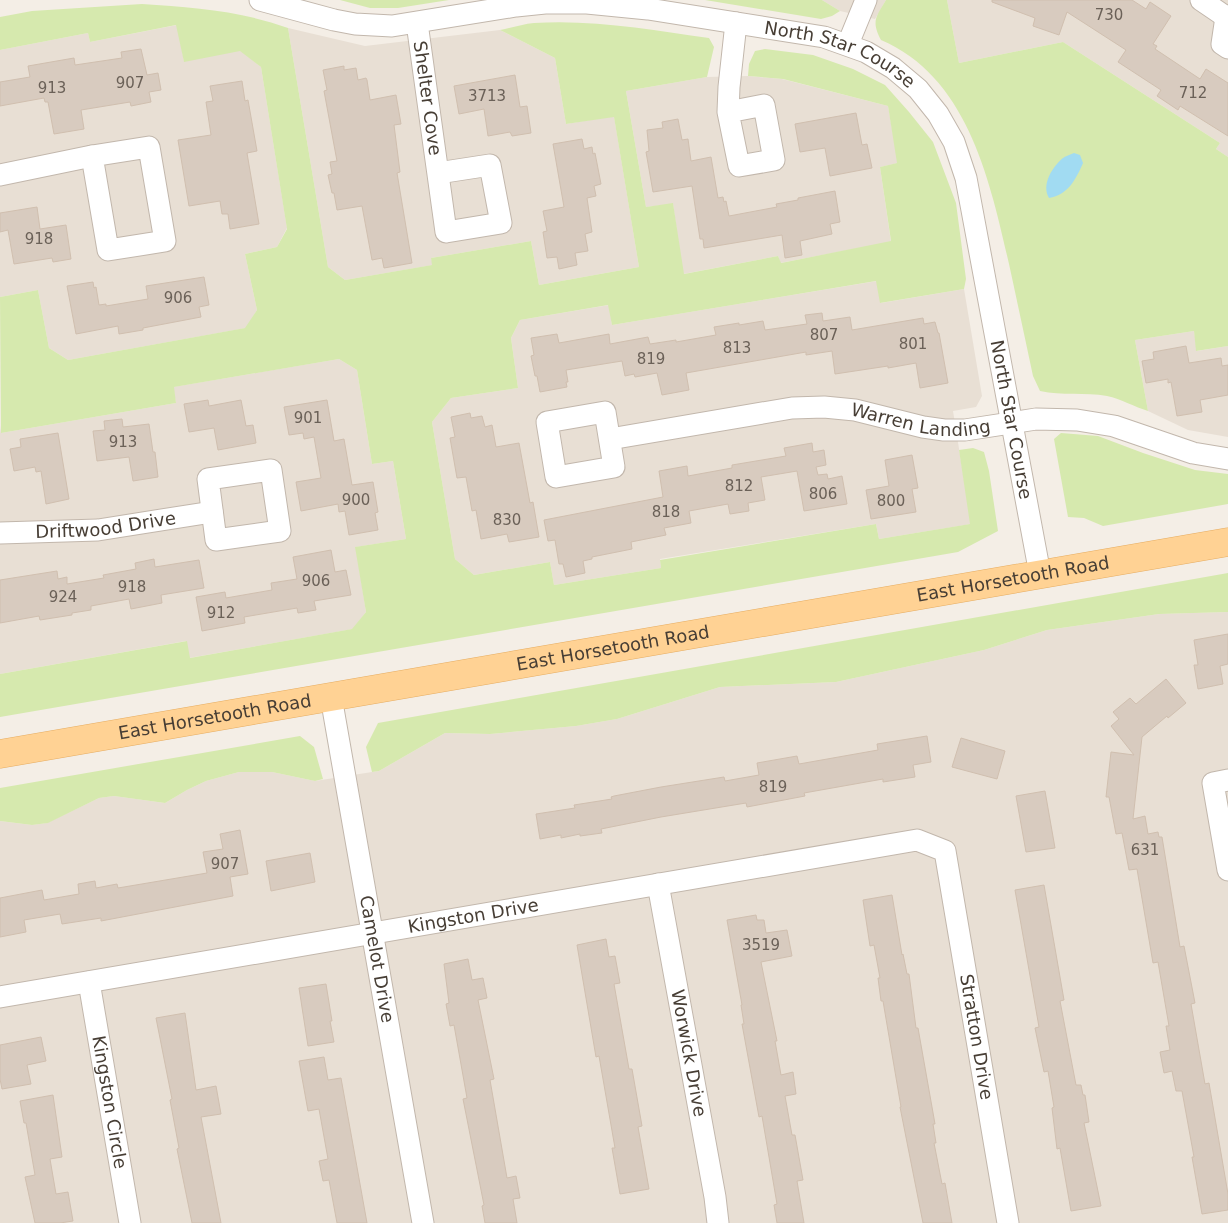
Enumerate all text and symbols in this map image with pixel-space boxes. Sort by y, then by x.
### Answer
house number: 730 [1095,6,1123,24]
street label: North Star Course [763,17,920,92]
street label: Shelter Cove [410,40,446,157]
house number: 907 [116,74,144,92]
house number: 913 [38,79,66,97]
house number: 712 [1179,84,1207,102]
house number: 3713 [468,87,506,105]
house number: 918 [25,230,53,248]
house number: 906 [164,289,192,307]
house number: 807 [810,326,838,344]
house number: 801 [899,335,927,353]
street label: North Star Course [986,338,1037,501]
house number: 813 [723,339,751,357]
house number: 819 [637,350,665,368]
street label: Warren Landing [849,398,992,440]
house number: 901 [294,409,322,427]
house number: 913 [109,433,137,451]
house number: 812 [725,477,753,495]
house number: 806 [809,485,837,503]
house number: 900 [342,491,370,509]
house number: 800 [877,492,905,510]
house number: 818 [652,503,680,521]
street label: Driftwood Drive [35,507,177,542]
house number: 830 [493,511,521,529]
street label: East Horsetooth Road [915,552,1111,606]
house number: 906 [302,572,330,590]
house number: 918 [118,578,146,596]
house number: 924 [49,588,77,606]
house number: 912 [207,604,235,622]
street label: East Horsetooth Road [515,621,711,675]
street label: East Horsetooth Road [117,689,313,743]
house number: 819 [759,778,787,796]
house number: 631 [1131,841,1159,859]
house number: 907 [211,855,239,873]
street label: Camelot Drive [356,894,399,1024]
street label: Kingston Drive [406,894,540,937]
house number: 3519 [742,936,780,954]
street label: Stratton Drive [956,972,998,1101]
street label: Worwick Drive [667,988,711,1118]
street label: Kingston Circle [88,1034,132,1170]

